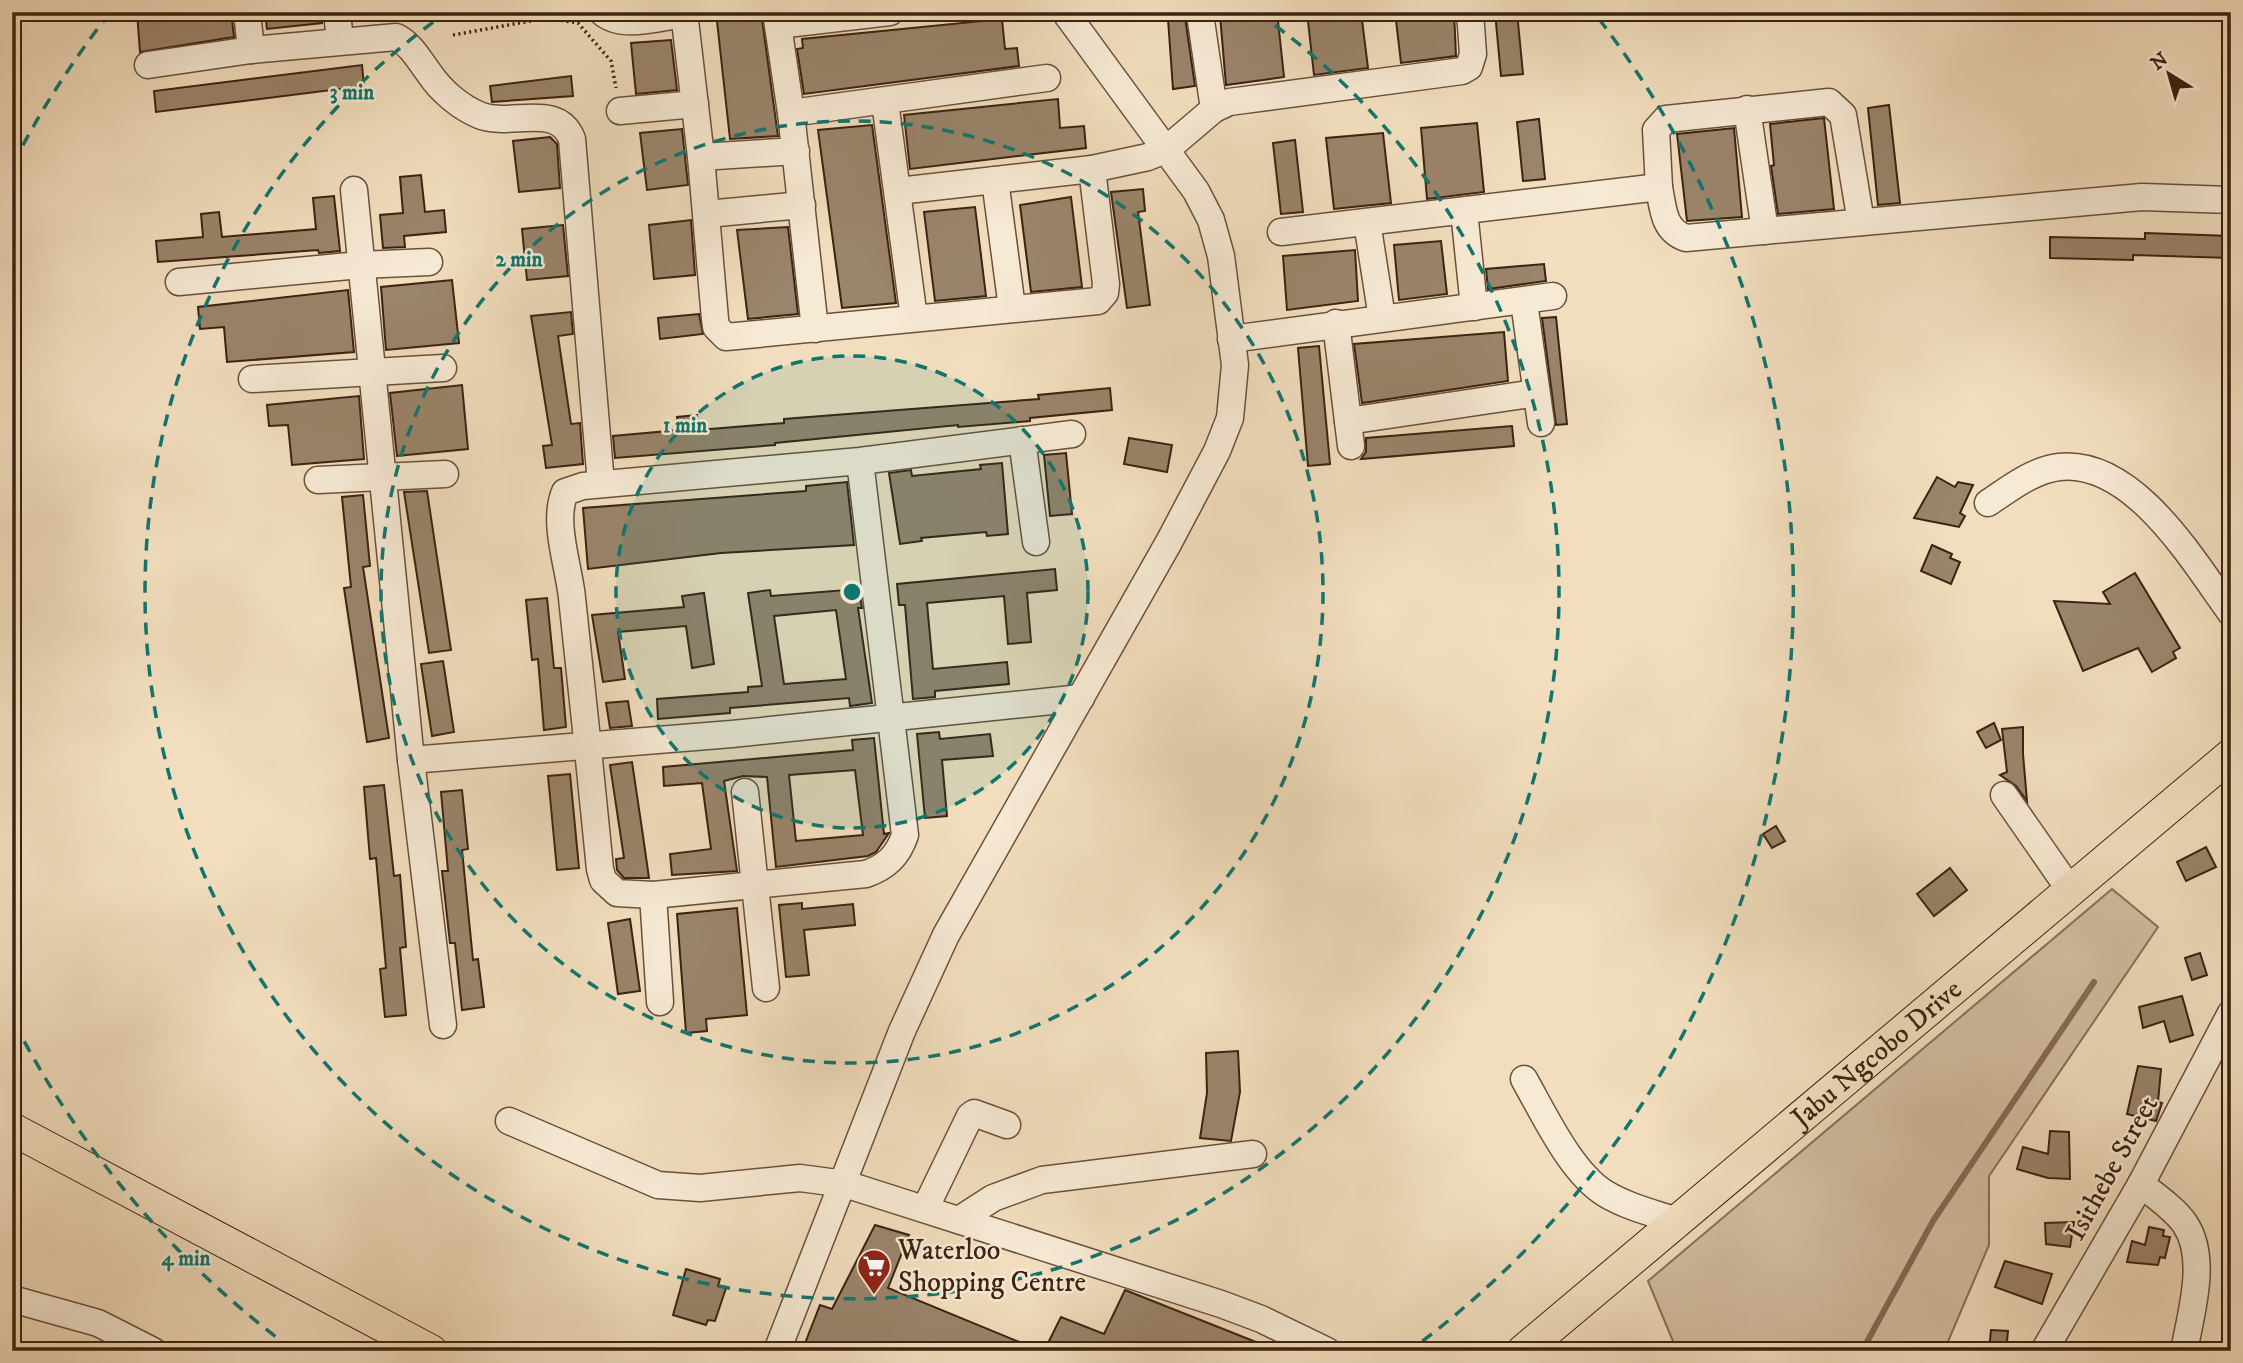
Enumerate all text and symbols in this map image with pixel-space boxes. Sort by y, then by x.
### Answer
north arrow [2134,38,2204,108]
text: N [2147,48,2173,76]
text: 3 min [330,80,375,106]
text: 2 min [496,247,544,273]
text: 1 min [663,413,708,439]
centre of rings [840,580,864,604]
street label: Jabu Ngcobo Drive [1782,972,1969,1137]
street label: Isithebe Street [2058,1089,2166,1246]
place label: Waterloo Shopping Centre [897,1233,1086,1300]
text: 4 min [162,1246,211,1272]
supermarket icon: Waterloo Shopping Centre [855,1247,893,1296]

